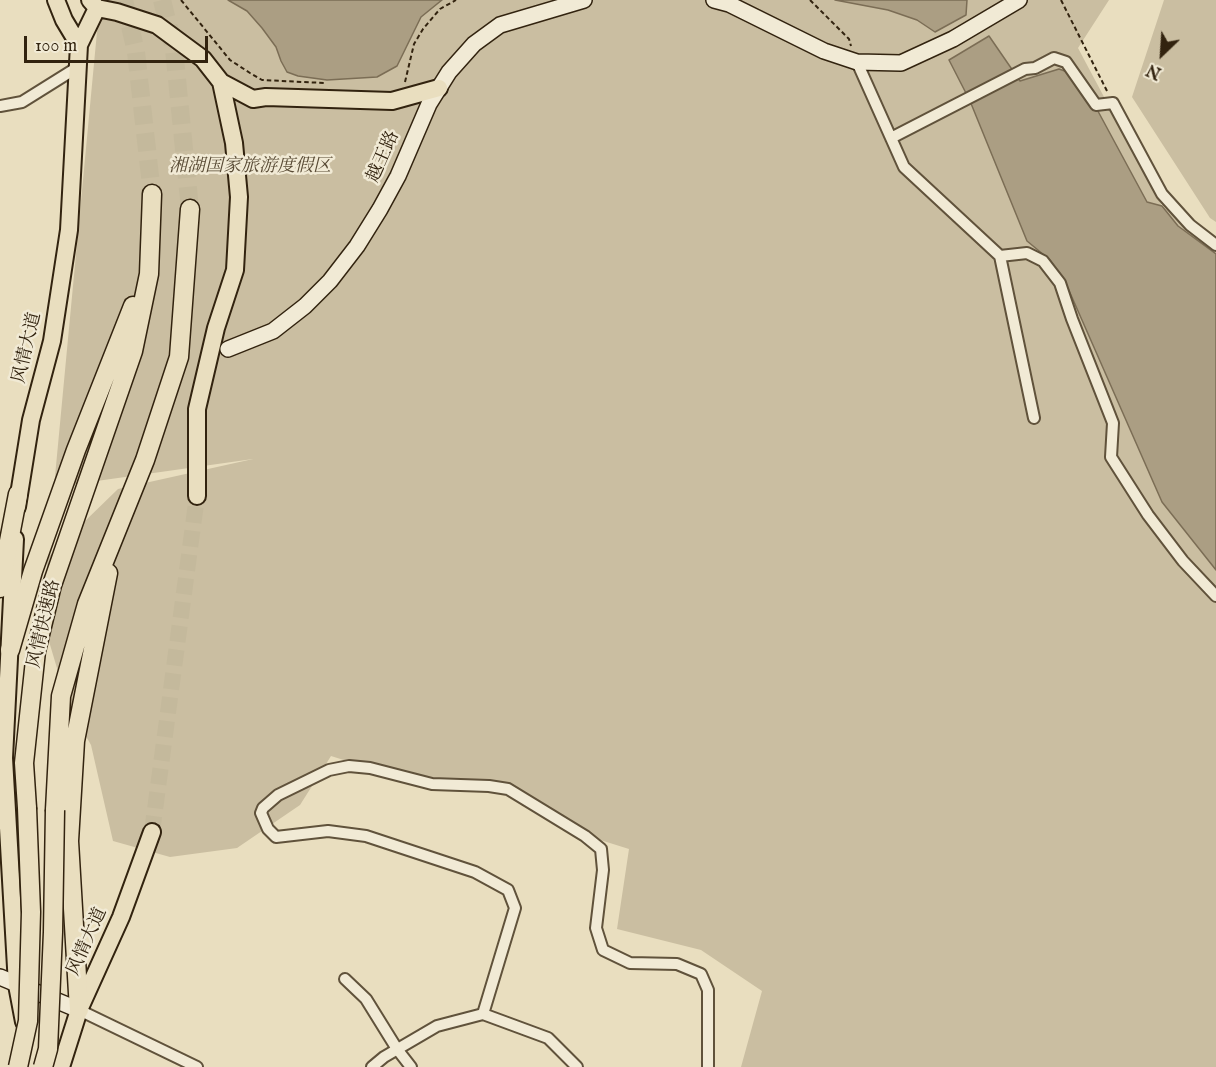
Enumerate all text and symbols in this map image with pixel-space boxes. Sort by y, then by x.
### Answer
scale bar [27,24,212,62]
north arrow [1132,24,1192,84]
text: 100 m [35,35,77,58]
text: N [1144,58,1165,82]
street label: 越王路 [363,128,405,186]
park label: 湘湖国家旅游度假区 [169,156,331,178]
street label: 风情大道 [9,310,47,386]
street label: 风情快速路 [24,578,66,670]
street label: 风情大道 [63,905,113,979]

